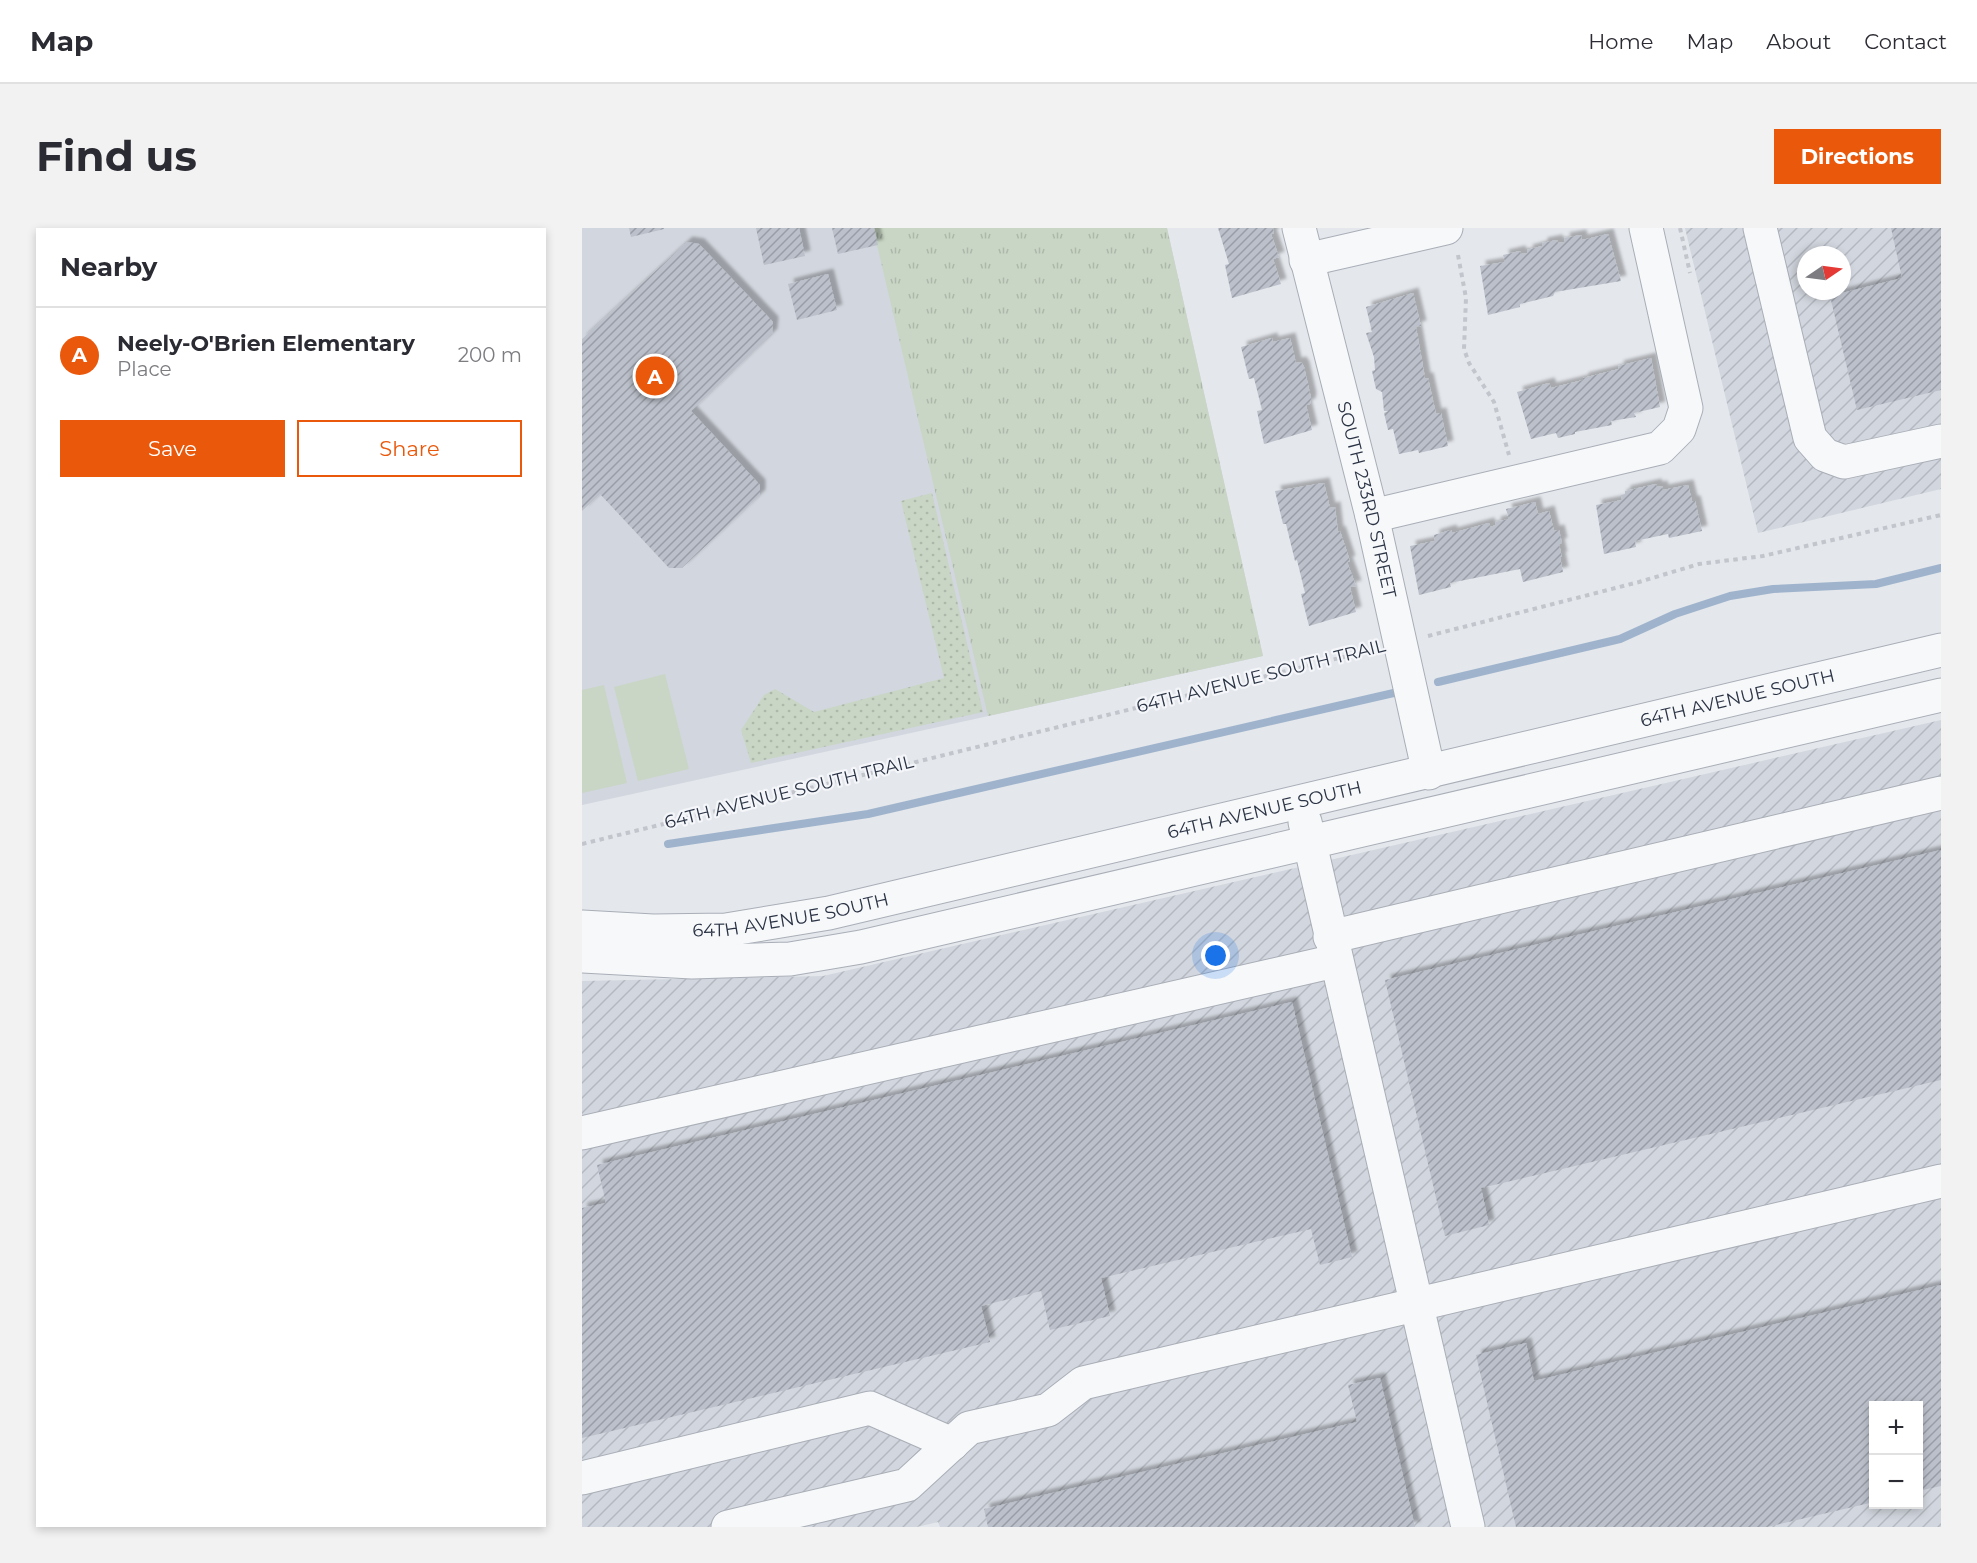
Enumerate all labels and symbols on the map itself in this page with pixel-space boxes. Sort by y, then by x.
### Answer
north arrow [1797,246,1851,300]
pin: A [636,354,674,398]
street label: SOUTH 233RD STREET [1332,399,1401,601]
street label: 64TH AVENUE SOUTH TRAIL [1134,634,1388,718]
street label: 64TH AVENUE SOUTH [1638,665,1837,732]
street label: 64TH AVENUE SOUTH TRAIL [662,750,916,834]
street label: 64TH AVENUE SOUTH [1165,776,1364,844]
street label: 64TH AVENUE SOUTH [692,888,891,941]
your location [1201,941,1230,970]

